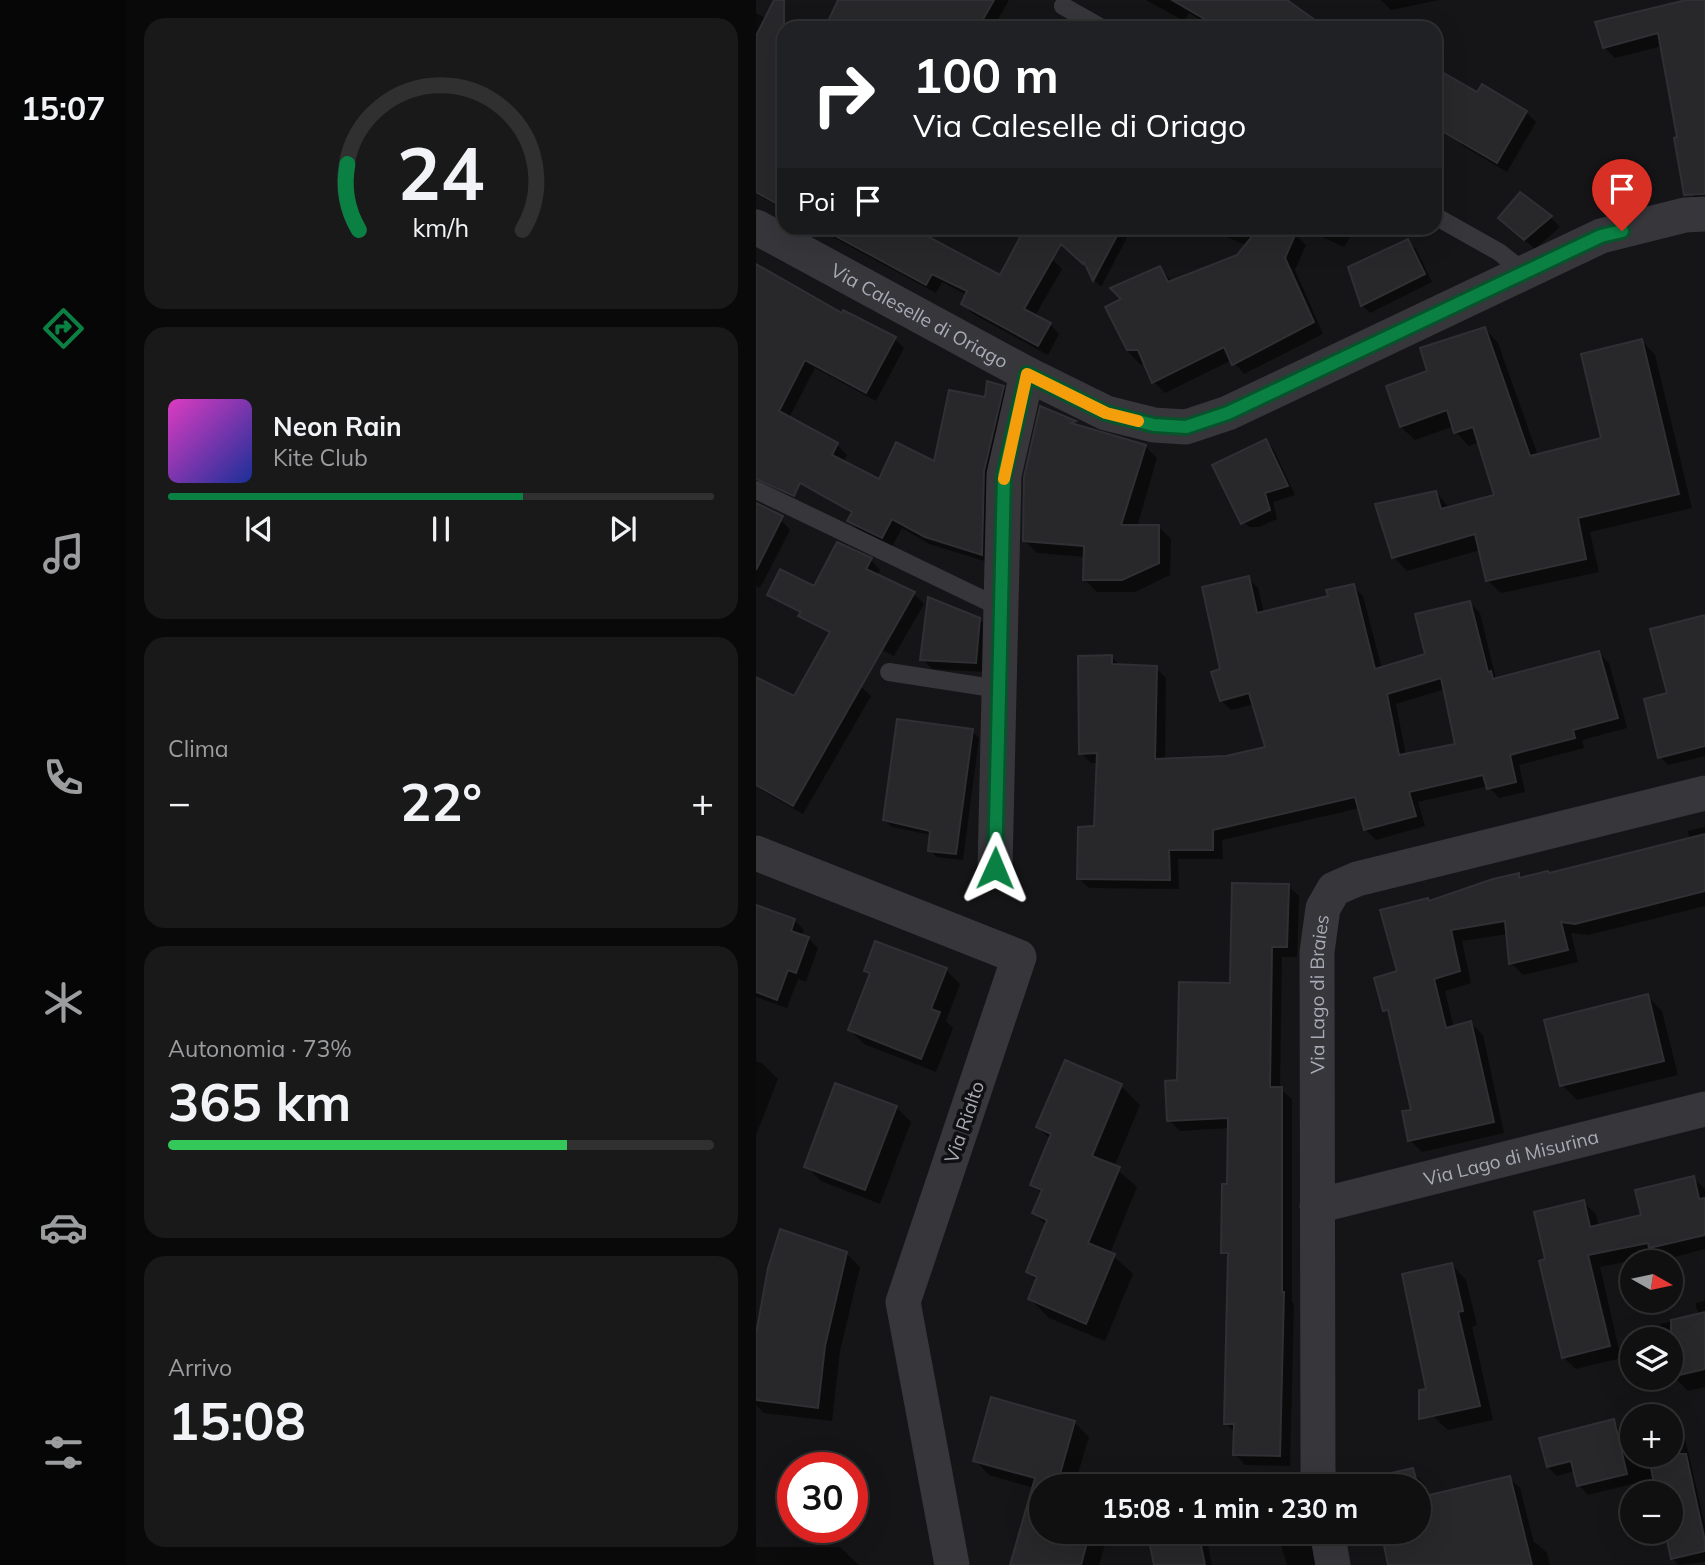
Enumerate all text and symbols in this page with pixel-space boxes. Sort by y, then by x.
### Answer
text: 100 m [913,44,1059,105]
icon: right [798,49,889,140]
text: 15:07 [21,88,105,128]
text: Via Caleselle di Oriago [913,105,1246,145]
text: 24 [397,127,485,218]
pin [1592,159,1652,231]
icon: arrive [1603,170,1641,208]
icon: arrive [849,182,887,220]
text: Poi [798,185,835,218]
text: km/h [413,212,469,243]
street label: Via Caleselle di Oriago [827,258,1012,373]
icon: directions [39,304,88,353]
text: Neon Rain [273,410,402,443]
text: Kite Club [273,443,368,472]
icon: previous [240,510,278,548]
icon: pause [422,510,460,548]
icon: next [604,510,642,548]
icon: music [39,529,88,578]
text: Clima [168,734,229,763]
icon: phone [39,753,88,802]
text: 22° [400,769,482,834]
text: − [168,778,191,826]
text: + [691,778,714,826]
position arrow [958,831,1032,905]
street label: Via Lago di Braies [1305,913,1334,1074]
icon: climate [39,978,88,1027]
text: Autonomia · 73% [168,1034,352,1063]
text: 365 km [168,1069,351,1134]
street label: Via Rialto [939,1078,989,1166]
street label: Via Lago di Misurina [1421,1124,1601,1191]
icon: car [39,1203,88,1252]
north arrow [1620,1250,1684,1312]
map controls [1620,1250,1683,1544]
button: layers [1620,1327,1683,1390]
text: Arrivo [168,1353,232,1382]
text: 15:08 [168,1388,306,1453]
button: + [1620,1404,1683,1467]
icon: filters [39,1428,88,1477]
speed limit sign: 30 [777,1452,868,1543]
button: − [1620,1481,1683,1544]
text: 15:08 · 1 min · 230 m [1102,1492,1358,1525]

